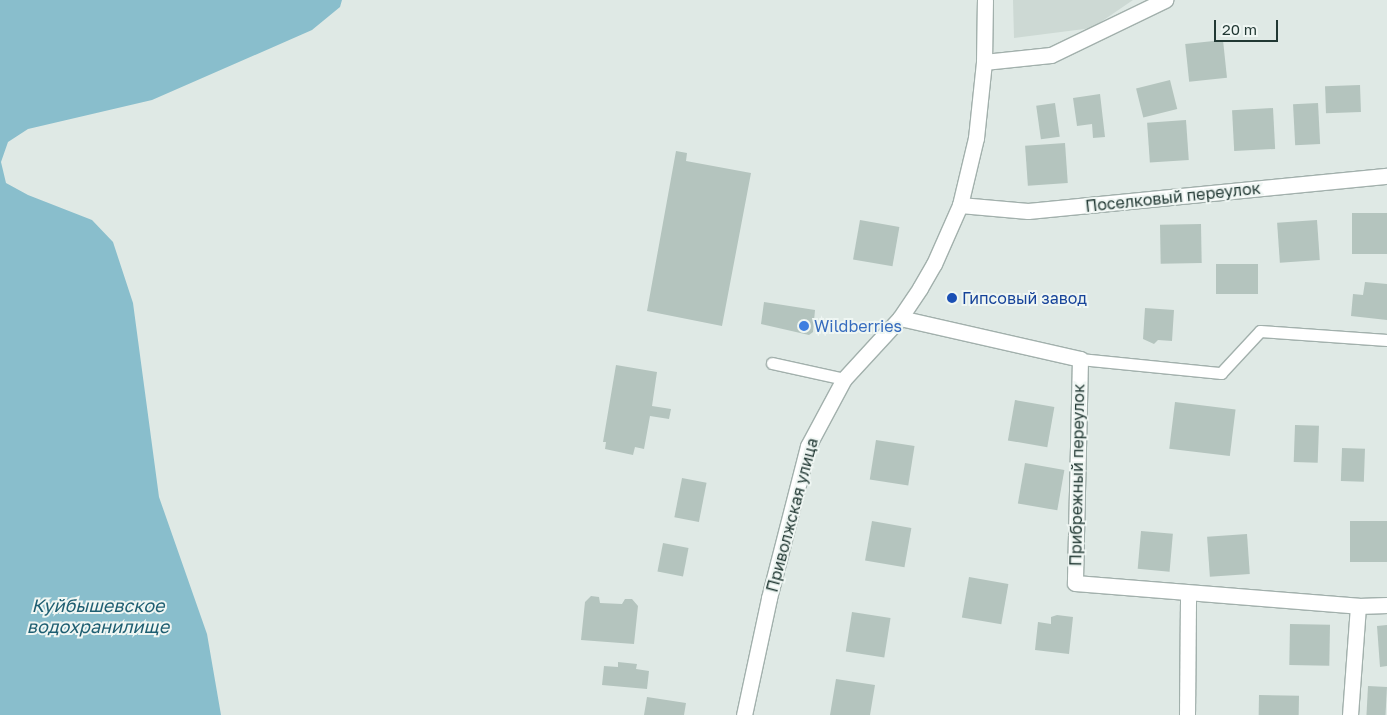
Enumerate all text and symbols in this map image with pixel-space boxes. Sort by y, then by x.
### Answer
scale bar [1217,10,1281,42]
text: 20 m [1222,20,1257,38]
street label: Поселковый переулок [1084,178,1262,216]
place label: Гипсовый завод [962,288,1087,308]
marker: Гипсовый завод [946,292,958,304]
place label: Wildberries [814,316,902,336]
marker: Wildberries [798,320,810,332]
street label: Прибрежный переулок [1066,384,1088,566]
street label: Приволжская улица [762,436,822,594]
water label: Куйбышевское водохранилище [27,595,169,638]

